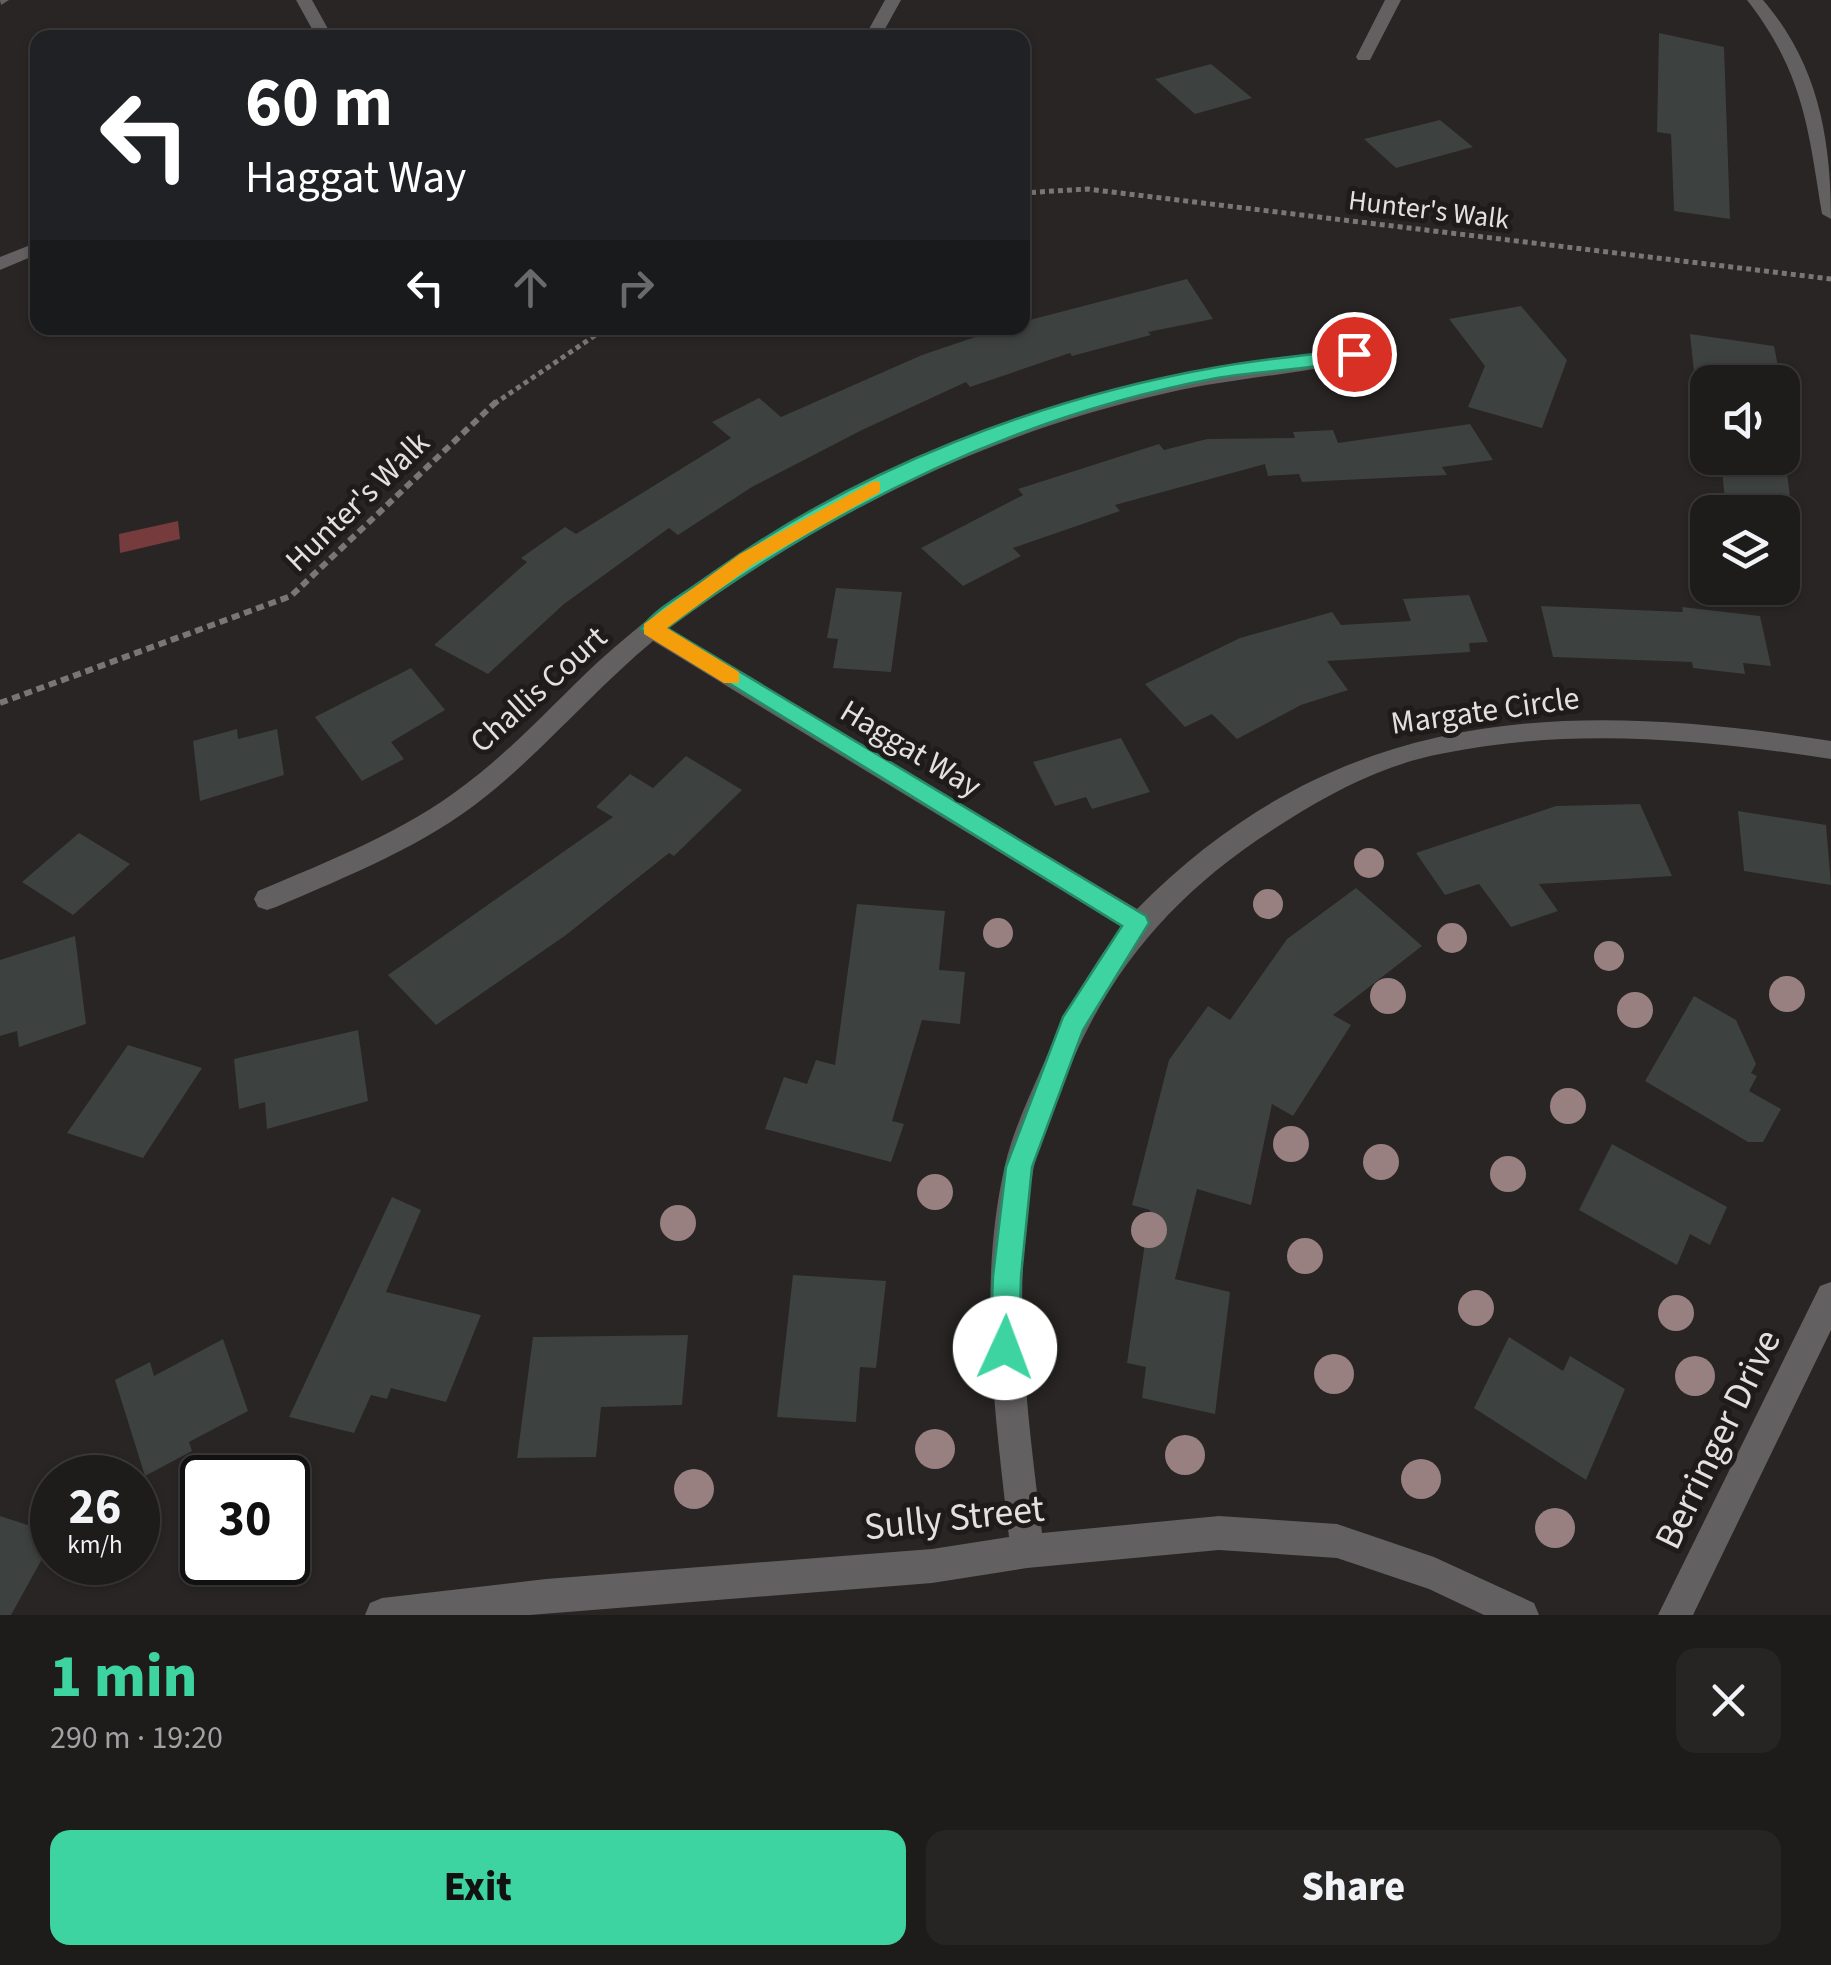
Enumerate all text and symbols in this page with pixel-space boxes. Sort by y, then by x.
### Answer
text: 60 m [245,53,393,153]
icon: left [80,70,210,200]
text: Haggat Way [245,146,466,210]
street label: Hunter's Walk [1346,180,1512,240]
icon: left [398,260,453,315]
icon: ahead [503,260,558,315]
icon: right [608,260,663,315]
pin [1312,312,1397,397]
icon: arrive [1327,327,1382,382]
map controls [1690,365,1800,605]
button: sound [1690,365,1800,475]
street label: Hunter's Walk [275,421,440,583]
button: layers [1690,495,1800,605]
street label: Challis Court [460,615,618,764]
street label: Margate Circle [1388,675,1582,747]
street label: Haggat Way [831,689,990,809]
position arrow [953,1296,1057,1400]
street label: Berringer Drive [1641,1320,1794,1558]
speed limit sign: 30 [180,1455,310,1585]
text: 26 [69,1472,121,1543]
street label: Sully Street [861,1482,1047,1554]
text: km/h [67,1527,123,1563]
text: 1 min [50,1635,197,1720]
button: close [1676,1648,1781,1753]
text: 290 m · 19:20 [50,1715,223,1761]
button: Exit [50,1830,906,1945]
button: Share [926,1830,1781,1945]

